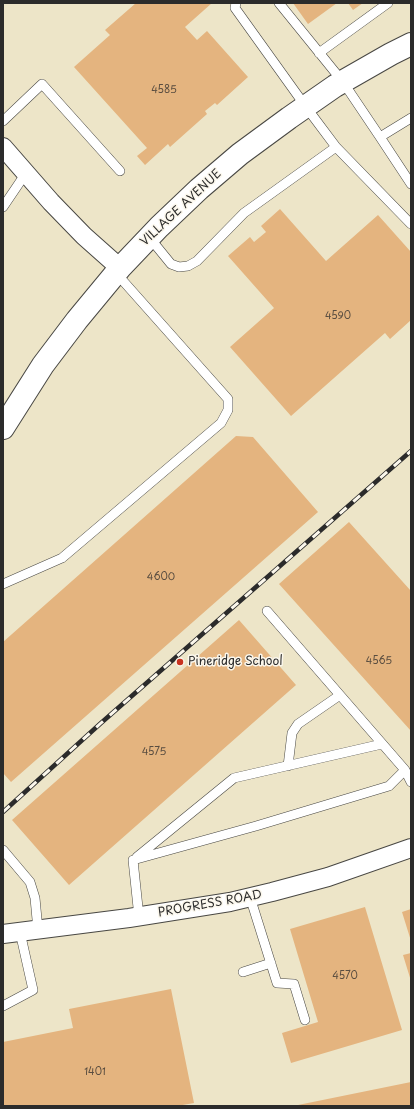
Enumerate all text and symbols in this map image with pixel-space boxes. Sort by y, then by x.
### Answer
house number: 4585 [151,84,177,96]
street label: VILLAGE AVENUE [138,167,224,249]
house number: 4590 [325,310,351,322]
house number: 4600 [147,571,175,583]
place label: Pineridge School [188,655,283,669]
house number: 4565 [366,655,392,667]
marker: Pineridge School [175,657,185,667]
house number: 4575 [142,746,166,758]
street label: PROGRESS ROAD [157,888,263,920]
house number: 4570 [332,970,358,982]
house number: 1401 [84,1066,106,1078]

